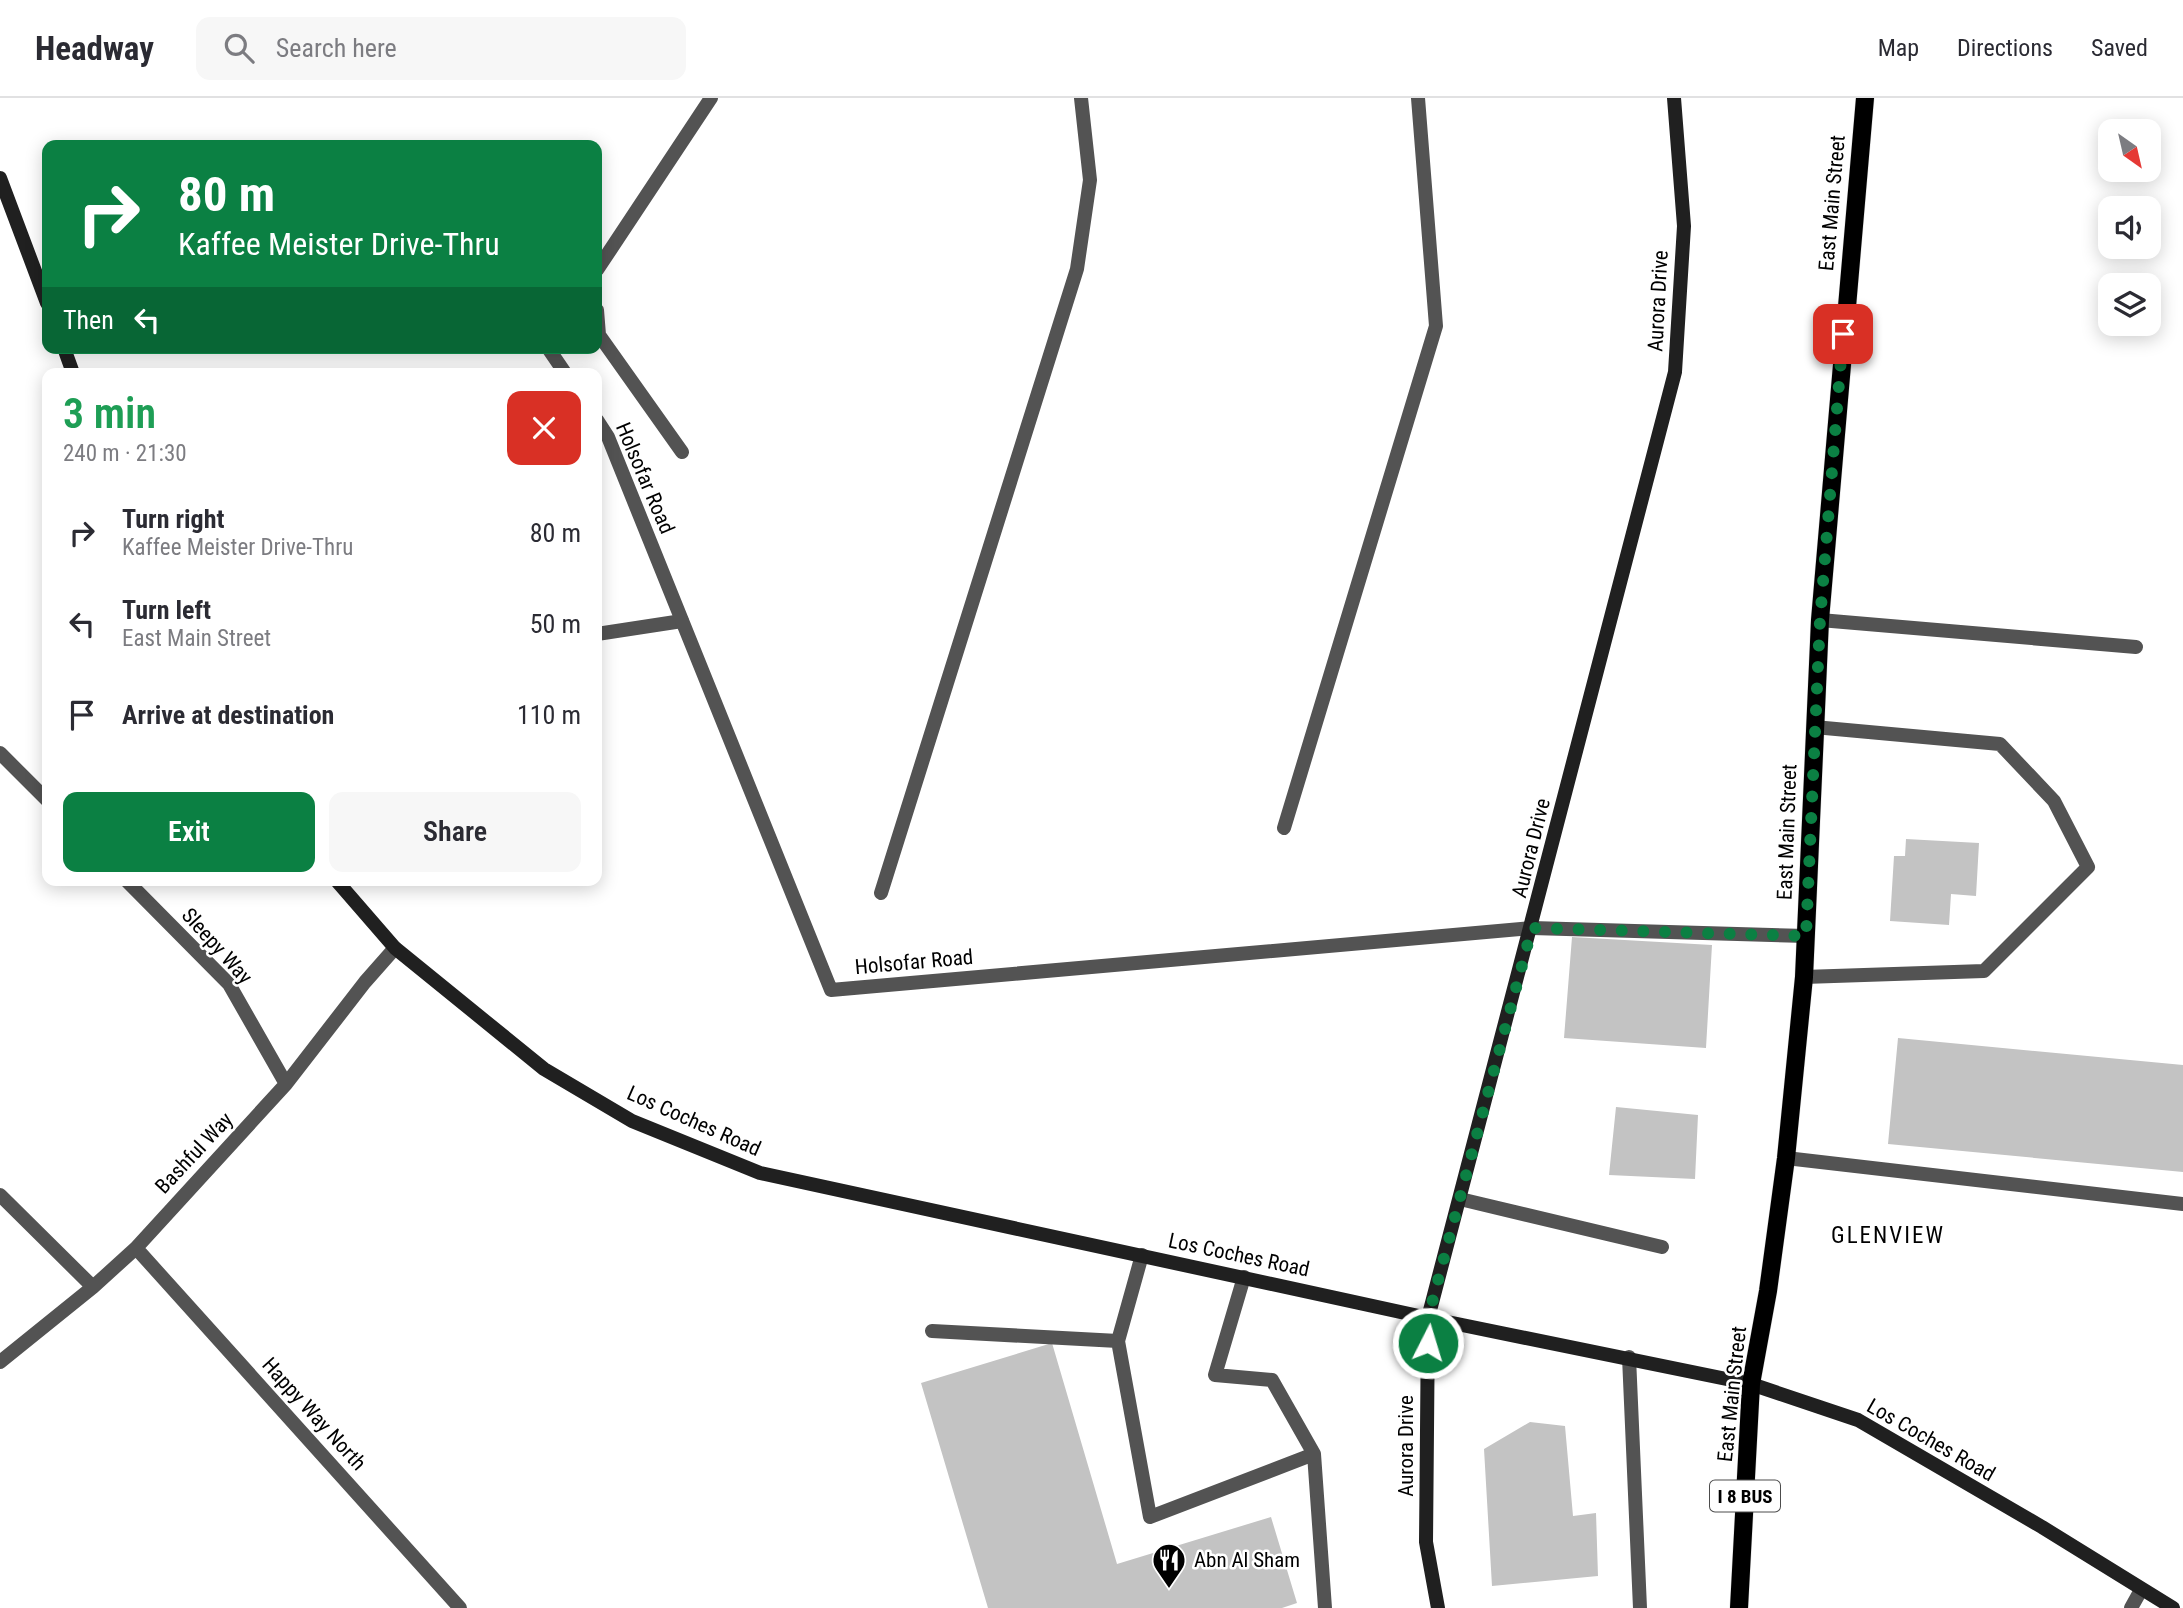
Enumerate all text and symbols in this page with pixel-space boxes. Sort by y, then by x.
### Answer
search box [196,17,686,80]
text: Headway [35,29,154,68]
icon: search [220,29,258,67]
text: Search here [276,33,397,63]
text: Map [1878,34,1919,62]
text: Directions [1957,34,2053,62]
text: Saved [2091,34,2148,62]
north arrow [2098,119,2161,182]
map controls [2098,119,2161,336]
street label: East Main Street [1814,134,1850,272]
text: 80 m [178,166,275,223]
icon: right [63,168,154,259]
button: sound [2098,196,2161,259]
text: Kaffee Meister Drive-Thru [178,225,500,263]
street label: Aurora Drive [1643,249,1673,352]
button: layers [2098,273,2161,336]
icon: left [128,301,166,339]
pin [1813,304,1873,364]
text: Then [63,305,114,335]
icon: arrive [1824,315,1862,353]
text: 3 min [63,389,156,438]
button: close [507,391,581,465]
street label: Holsofar Road [611,419,679,537]
text: 240 m · 21:30 [63,440,187,467]
text: Turn right [122,504,224,534]
icon: right [63,514,101,552]
text: 80 m [530,518,581,548]
text: Kaffee Meister Drive-Thru [122,534,353,561]
text: Turn left [122,595,211,625]
icon: left [63,605,101,643]
text: 50 m [530,609,581,639]
text: East Main Street [122,625,271,652]
icon: arrive [63,696,101,734]
text: Arrive at destination [122,700,334,730]
text: 110 m [517,700,581,730]
street label: East Main Street [1773,764,1801,900]
button: Exit [63,792,315,872]
button: Share [329,792,581,872]
street label: Aurora Drive [1507,796,1555,900]
street label: Sleepy Way [177,903,257,989]
street label: Holsofar Road [854,945,974,979]
street label: Los Coches Road [624,1081,764,1161]
street label: Bashful Way [150,1107,238,1198]
district label: GLENVIEW [1831,1222,1945,1249]
street label: Los Coches Road [1166,1228,1312,1282]
position arrow [1391,1306,1465,1380]
street label: East Main Street [1713,1325,1751,1463]
street label: Happy Way North [257,1353,371,1475]
street label: Los Coches Road [1863,1394,1999,1486]
street label: Aurora Drive [1394,1395,1418,1497]
road number: I 8 BUS [1710,1480,1780,1512]
restaurant icon: Abn Al Sham [1150,1541,1188,1590]
place label: Abn Al Sham [1194,1548,1300,1572]

